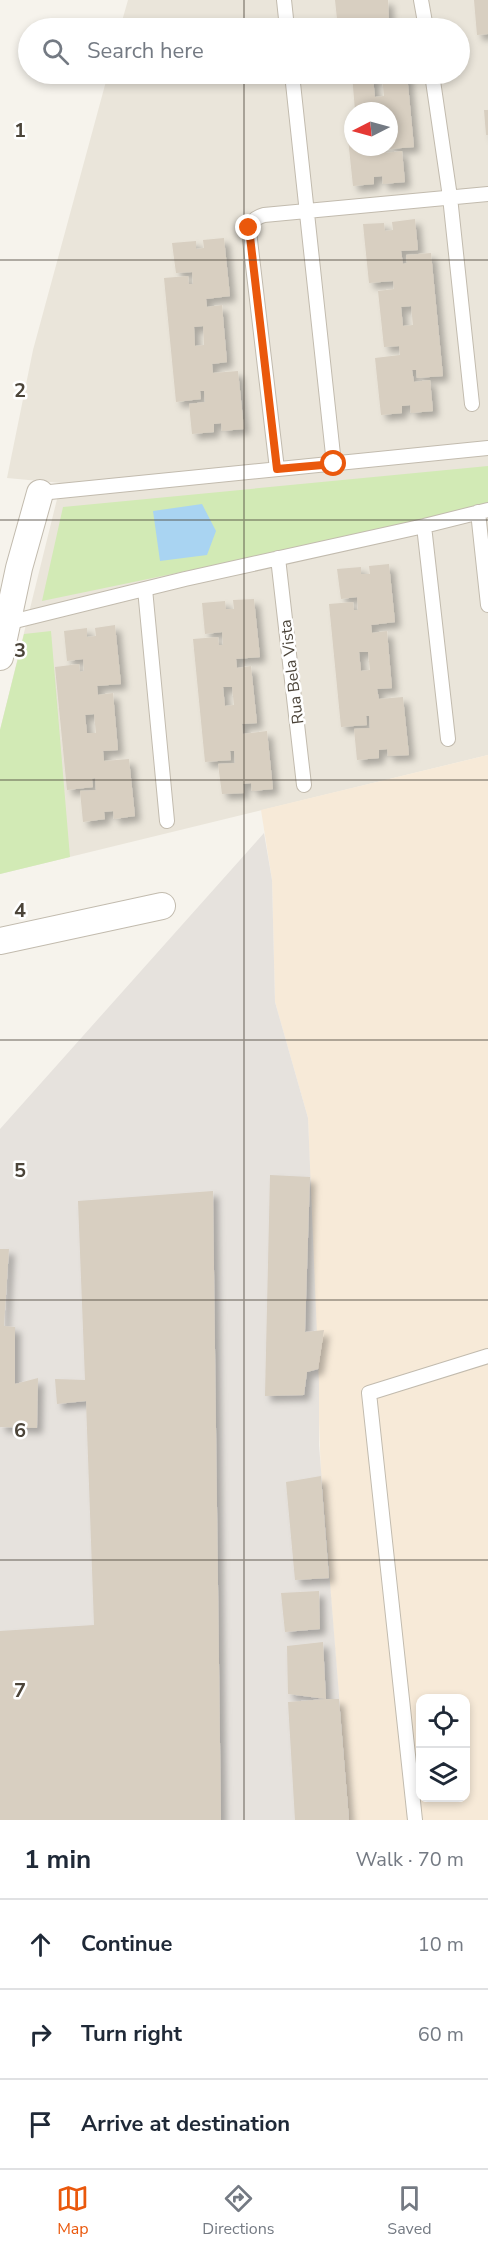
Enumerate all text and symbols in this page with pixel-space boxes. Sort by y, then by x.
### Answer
search box [18,18,470,84]
icon: search [39,35,72,68]
text: Search here [87,36,204,66]
north arrow [344,102,398,156]
text: 1 [14,117,26,144]
route end [235,214,261,240]
text: 2 [14,377,26,404]
route start [320,450,346,476]
street label: Rua Bela Vista [275,618,309,726]
text: 3 [14,637,26,664]
text: 4 [14,897,26,924]
text: 5 [14,1157,26,1184]
text: 6 [14,1417,26,1444]
text: 7 [14,1677,26,1704]
map controls [416,1694,470,1802]
button: locate [416,1694,470,1748]
button: layers [416,1748,470,1802]
text: 1 min [24,1842,91,1877]
text: Walk · 70 m [356,1846,464,1873]
icon: ahead [24,1928,57,1961]
text: Continue [81,1929,172,1959]
text: 10 m [418,1931,464,1958]
icon: right [24,2018,57,2051]
text: Turn right [81,2019,182,2049]
text: 60 m [418,2021,464,2048]
icon: arrive [24,2108,57,2141]
text: Arrive at destination [81,2109,290,2139]
tab: Map [56,2182,89,2240]
tab: Directions [202,2182,274,2240]
tab: Saved [387,2182,432,2240]

